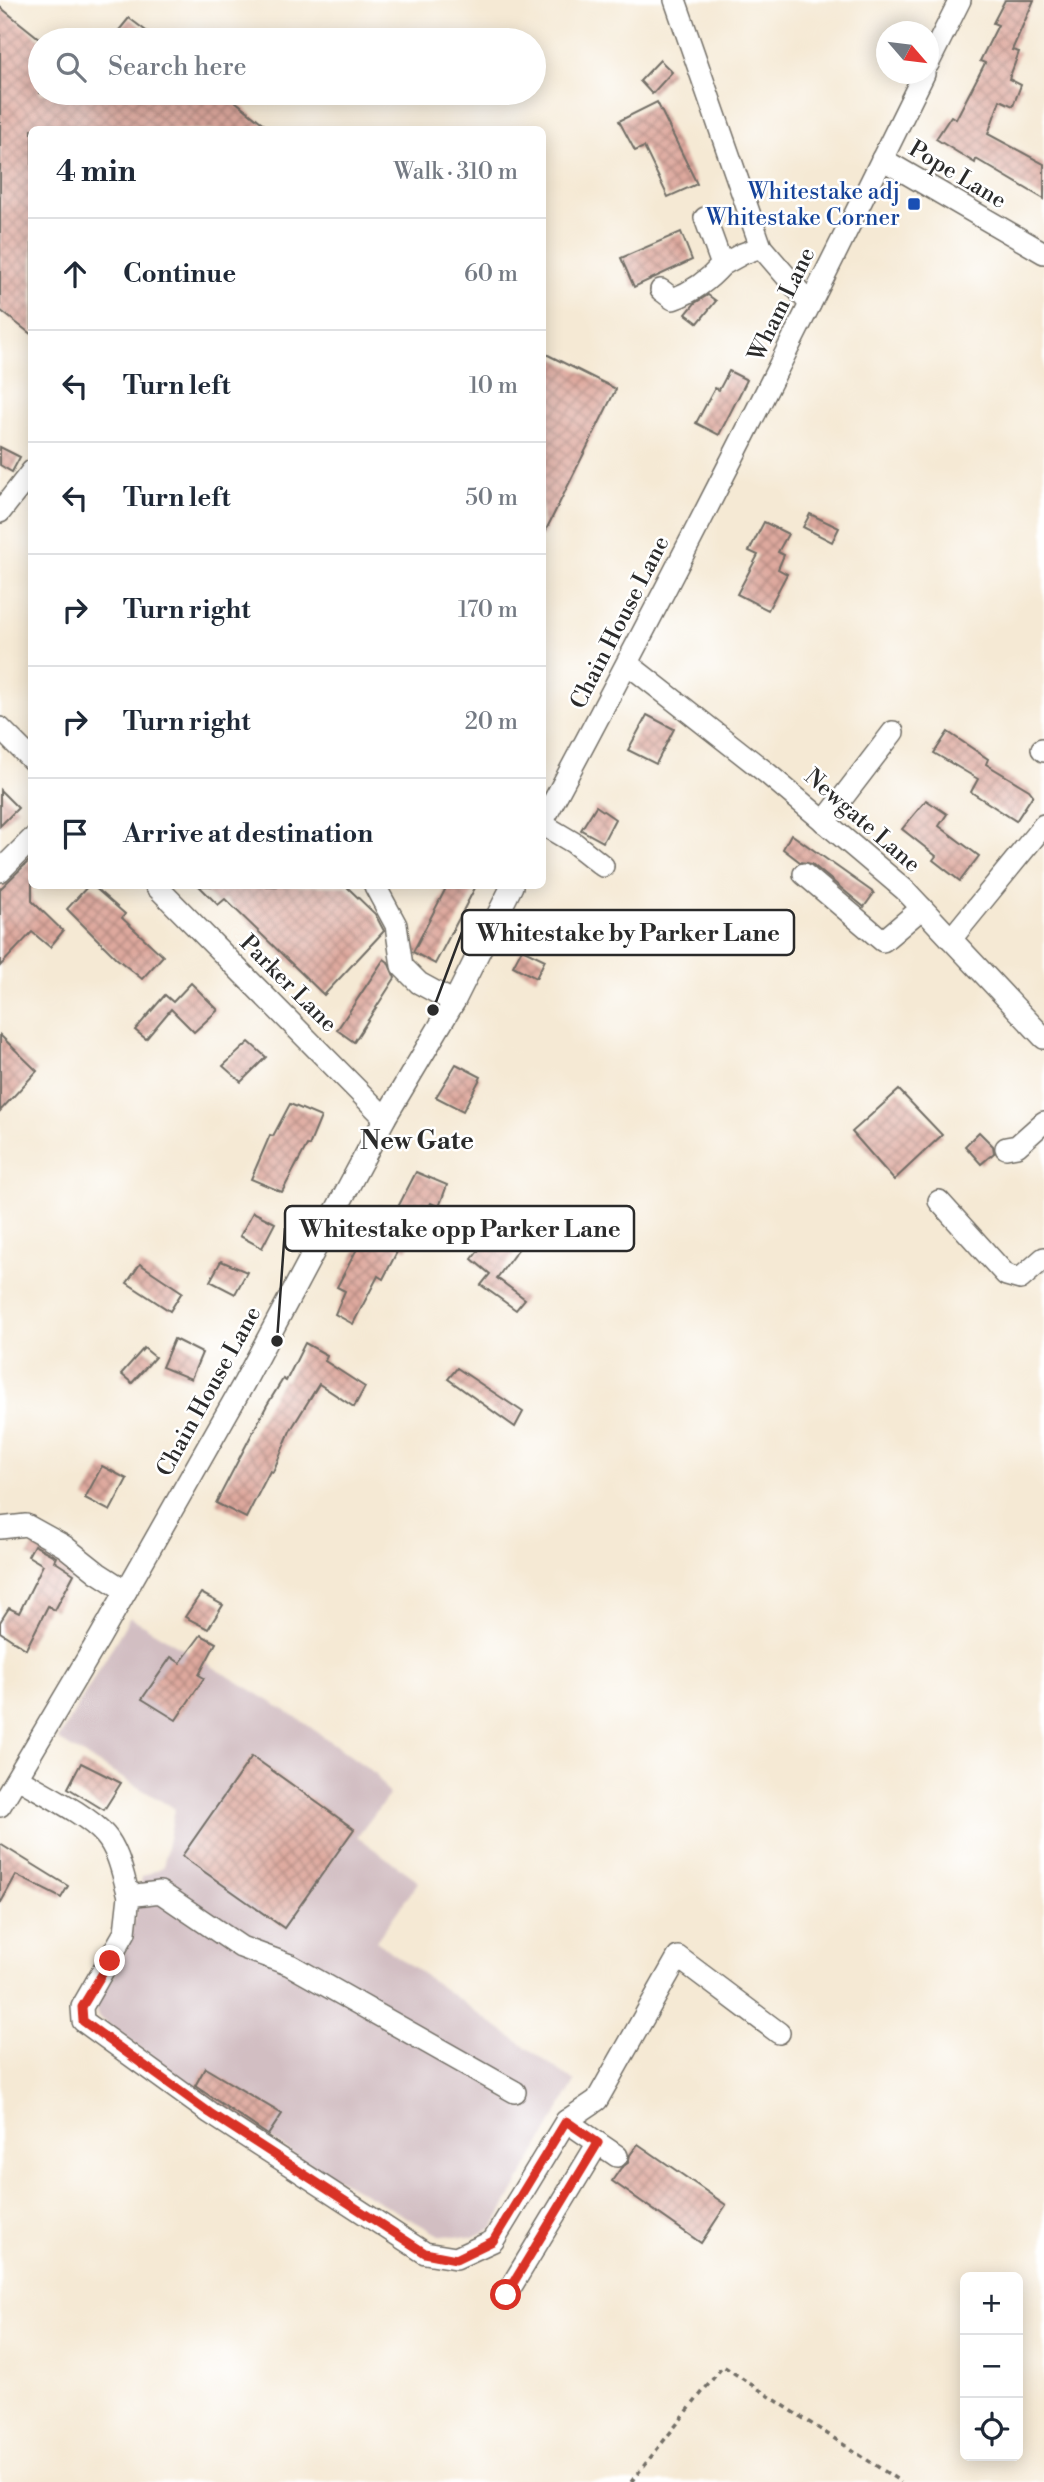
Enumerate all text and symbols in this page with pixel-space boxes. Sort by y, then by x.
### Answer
north arrow [876,21,939,84]
search box [28,28,546,105]
icon: search [52,48,90,86]
text: Search here [108,51,247,83]
street label: Pope Lane [904,135,1011,215]
text: 4 min [56,153,136,191]
text: Walk · 310 m [393,158,518,186]
place label: Whitestake adj Whitestake Corner [705,178,900,232]
marker: Whitestake adj Whitestake Corner [906,196,922,212]
street label: Wham Lane [742,243,822,367]
icon: ahead [56,255,94,293]
text: Continue [123,258,236,290]
text: 60 m [464,260,518,288]
icon: left [56,367,94,405]
text: Turn left [123,370,231,402]
text: 10 m [469,372,518,400]
icon: left [56,479,94,517]
text: Turn left [123,482,231,514]
text: 50 m [465,484,518,512]
street label: Chain House Lane [564,531,676,714]
icon: right [56,591,94,629]
text: Turn right [123,594,251,626]
text: 170 m [458,596,518,624]
icon: right [56,703,94,741]
text: Turn right [123,706,251,738]
text: 20 m [465,708,518,736]
street label: Newgate Lane [799,763,926,879]
icon: arrive [56,815,94,853]
text: Arrive at destination [123,818,373,850]
callout: Whitestake by Parker Lane [462,910,794,955]
text: Whitestake by Parker Lane [475,919,780,949]
street label: Parker Lane [234,929,343,1038]
district label: New Gate [360,1125,474,1157]
callout: Whitestake opp Parker Lane [285,1206,634,1251]
text: Whitestake opp Parker Lane [298,1215,621,1245]
street label: Chain House Lane [151,1301,267,1481]
route end [94,1945,125,1976]
map controls [960,2272,1023,2461]
button: + [960,2272,1023,2335]
route start [490,2279,521,2310]
button: − [960,2335,1023,2398]
button: locate [960,2398,1023,2461]

